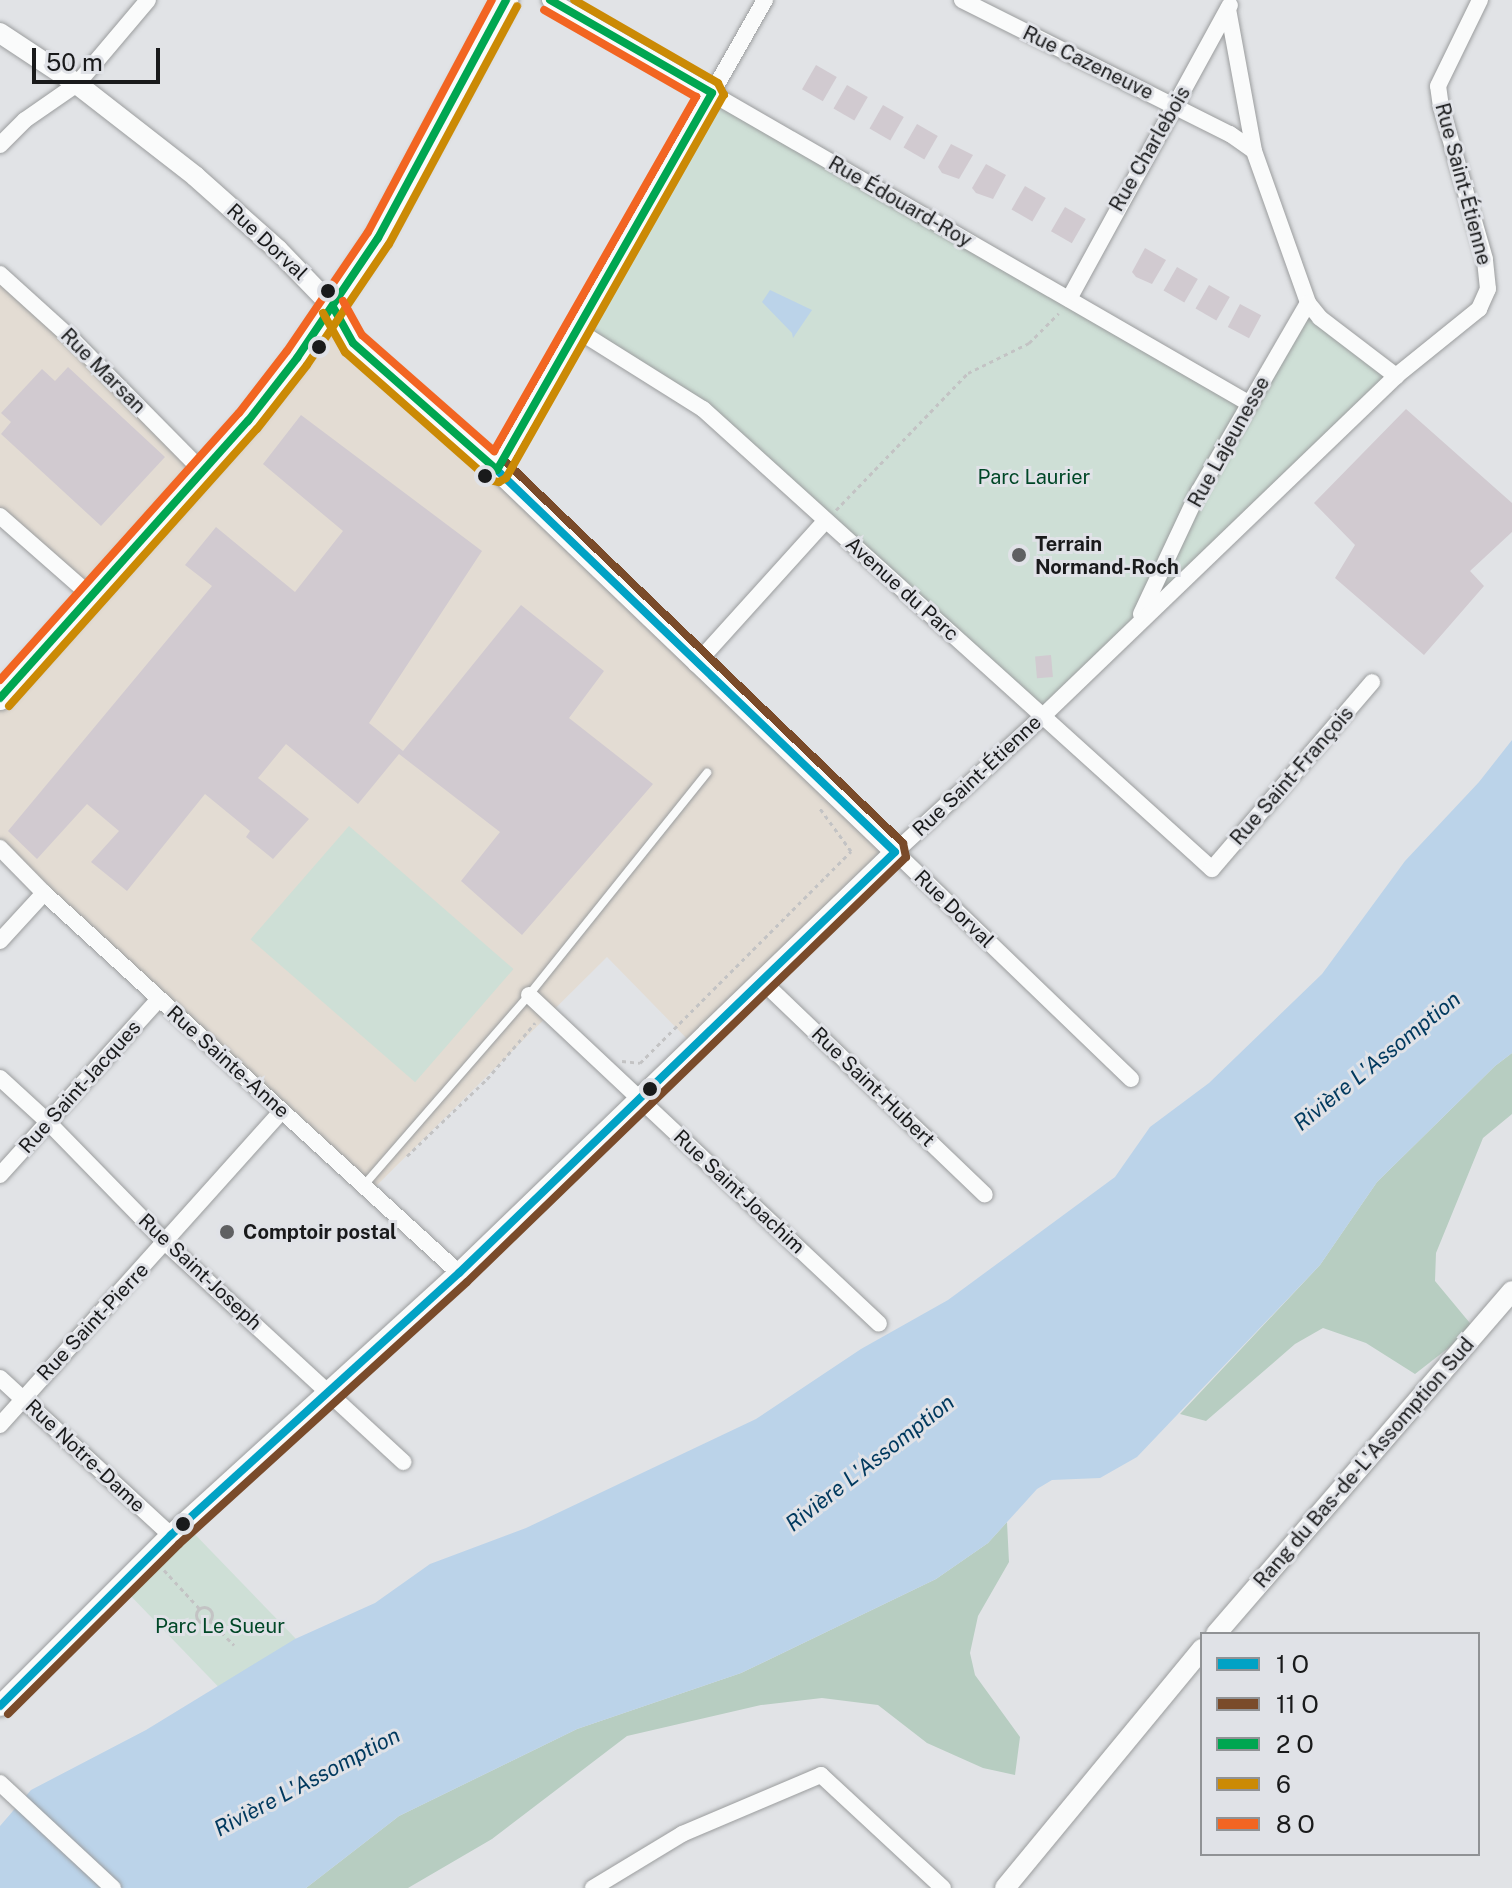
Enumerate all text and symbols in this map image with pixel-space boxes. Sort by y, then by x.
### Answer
street label: Rue Cazeneuve [1019,21,1157,105]
scale bar [36,32,164,82]
text: 50 m [46,48,103,76]
street label: Rue Charlebois [1104,82,1196,216]
street label: Rue Saint-Étienne [1430,100,1496,268]
street label: Rue Édouard-Roy [824,151,976,253]
street label: Rue Dorval [222,199,312,285]
unlabelled marker [320,283,336,299]
street label: Rue Marsan [55,323,151,419]
unlabelled marker [311,339,327,355]
street label: Rue Lajeunesse [1183,372,1275,512]
park label: Parc Laurier [978,465,1090,489]
unlabelled marker [477,468,493,484]
street label: Avenue du Parc [840,532,964,646]
place label: Terrain Normand-Roch [1035,532,1179,579]
marker: Terrain Normand-Roch [1010,546,1028,564]
street label: Rue Saint-François [1225,702,1359,850]
street label: Rue Saint-Étienne [908,710,1046,842]
street label: Rue Dorval [909,865,999,953]
water label: Rivière L'Assomption [1288,986,1466,1136]
street label: Rue Sainte-Anne [162,1001,294,1123]
street label: Rue Saint-Jacques [14,1016,146,1158]
street label: Rue Saint-Hubert [806,1022,940,1152]
unlabelled marker [642,1081,658,1097]
street label: Rue Saint-Joachim [668,1125,810,1259]
street label: Rue Saint-Joseph [133,1209,267,1335]
place label: Comptoir postal [243,1220,397,1244]
marker: Comptoir postal [218,1223,236,1241]
street label: Rue Saint-Pierre [32,1258,154,1386]
street label: Rang du Bas-de-L'Assomption Sud [1249,1333,1479,1593]
water label: Rivière L'Assomption [780,1389,960,1537]
street label: Rue Notre-Dame [20,1394,150,1518]
unlabelled marker [175,1516,191,1532]
park label: Parc Le Sueur [155,1614,285,1638]
legend [1200,1632,1480,1856]
text: 1 O [1276,1650,1309,1678]
text: 11 O [1276,1690,1319,1718]
water label: Rivière L'Assomption [209,1722,405,1842]
text: 2 O [1276,1730,1314,1758]
text: 6 [1276,1770,1291,1798]
text: 8 O [1276,1810,1315,1838]

